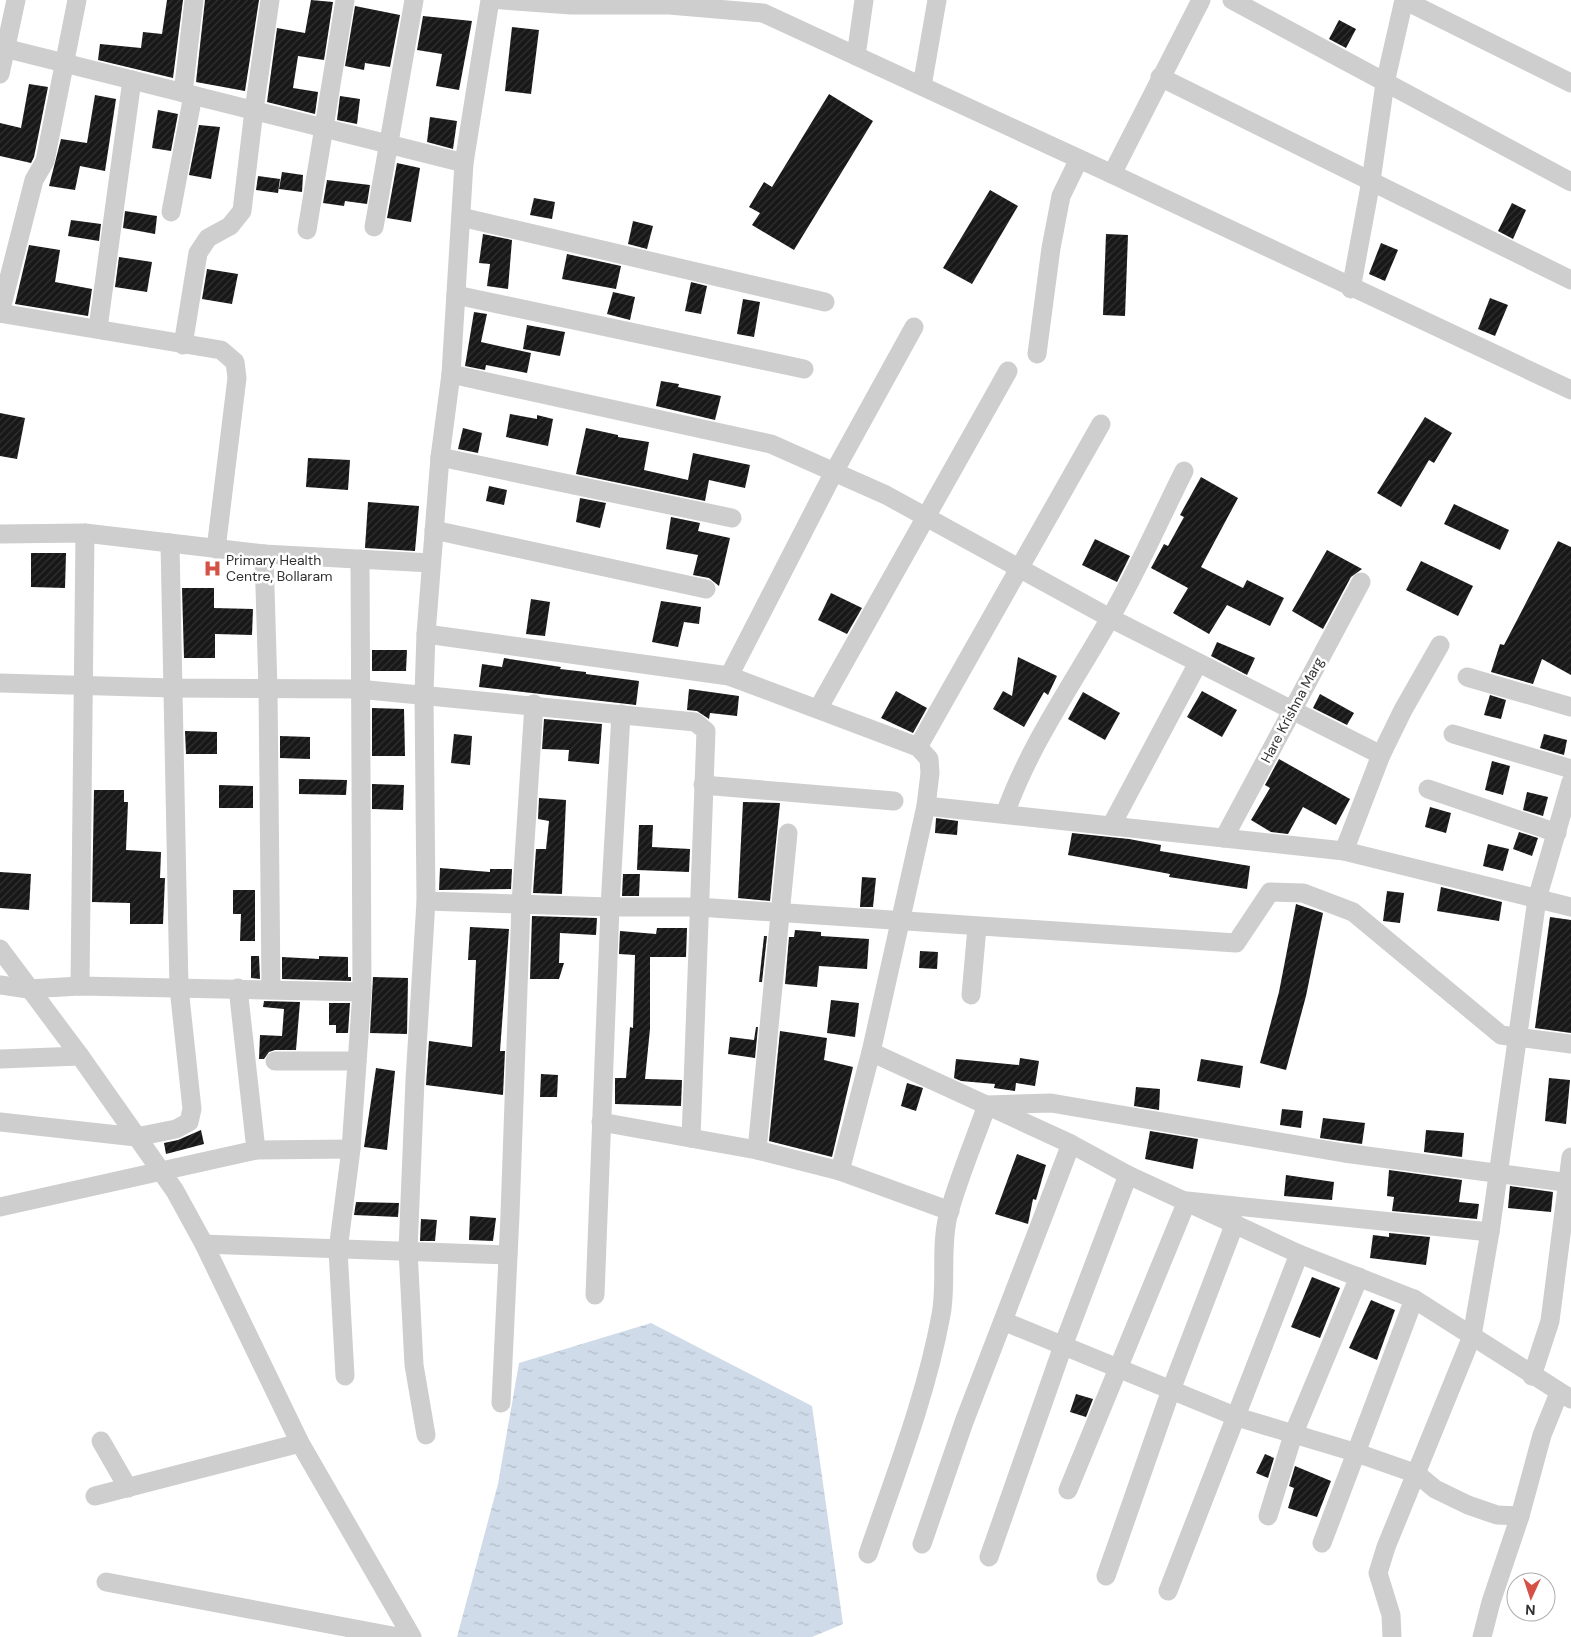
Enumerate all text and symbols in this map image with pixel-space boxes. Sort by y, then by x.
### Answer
place label: Primary Health Centre, Bollaram [226,551,333,585]
hospital icon: Primary Health Centre, Bollaram [202,558,222,578]
street label: Hare Krishna Marg [1257,654,1328,766]
north arrow [1506,1572,1556,1622]
text: N [1525,1601,1536,1619]

